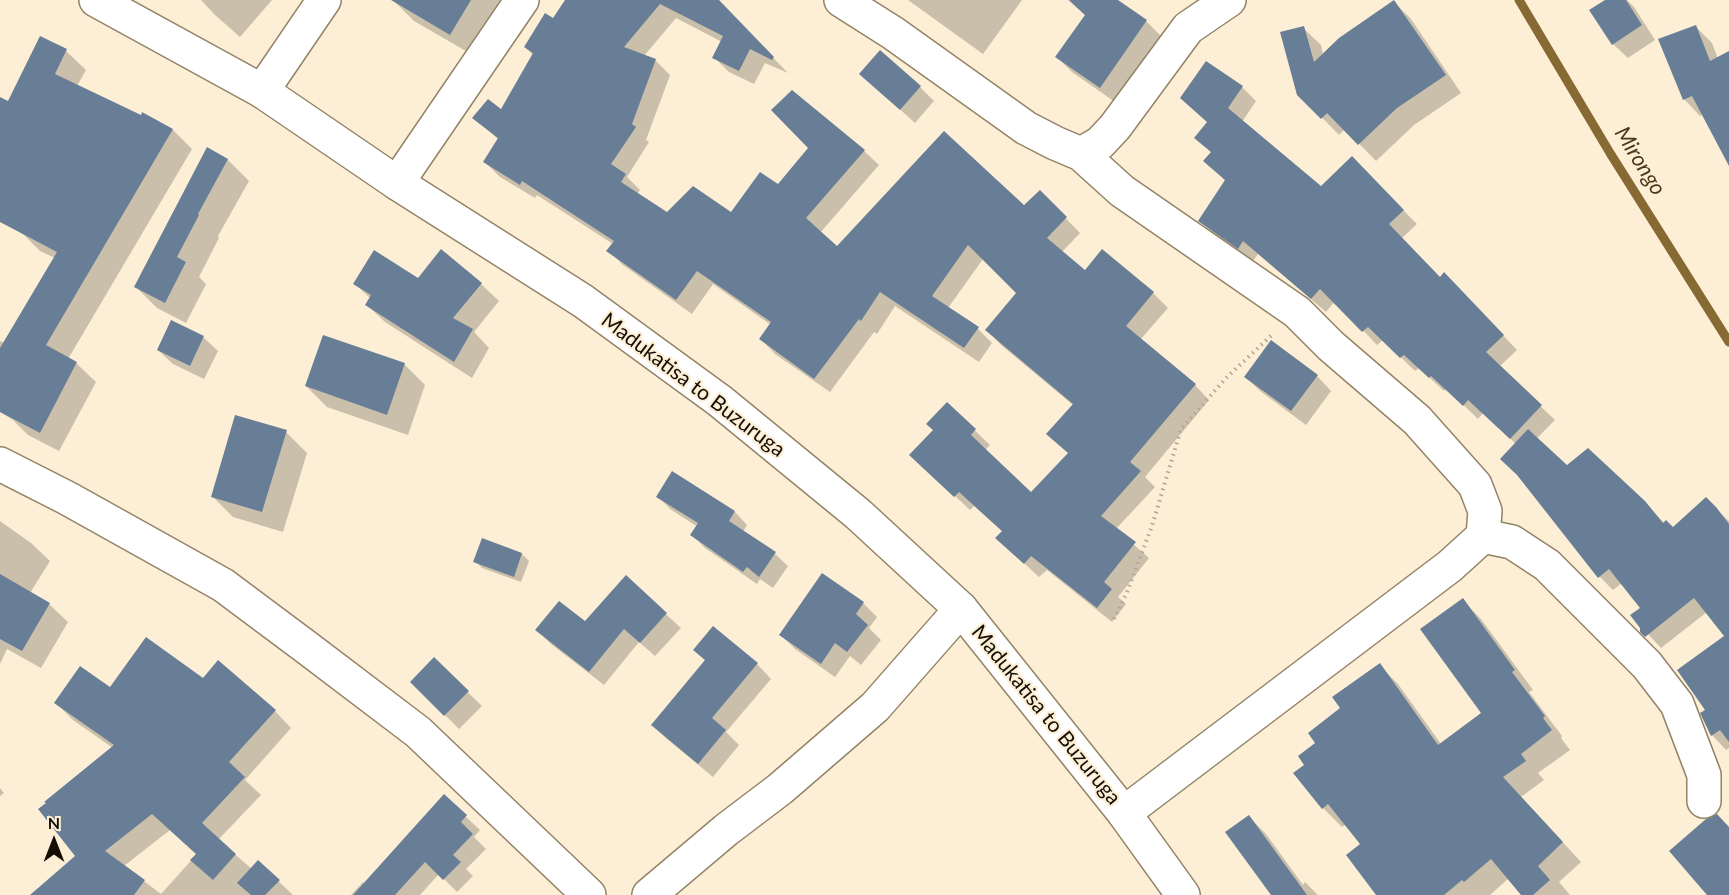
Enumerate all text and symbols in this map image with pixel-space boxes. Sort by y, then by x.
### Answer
water label: Mirongo [1609,122,1671,200]
street label: Madukatisa to Buzuruga [596,308,790,462]
street label: Madukatisa to Buzuruga [966,620,1126,810]
north arrow [24,811,84,871]
text: N [48,813,60,832]

